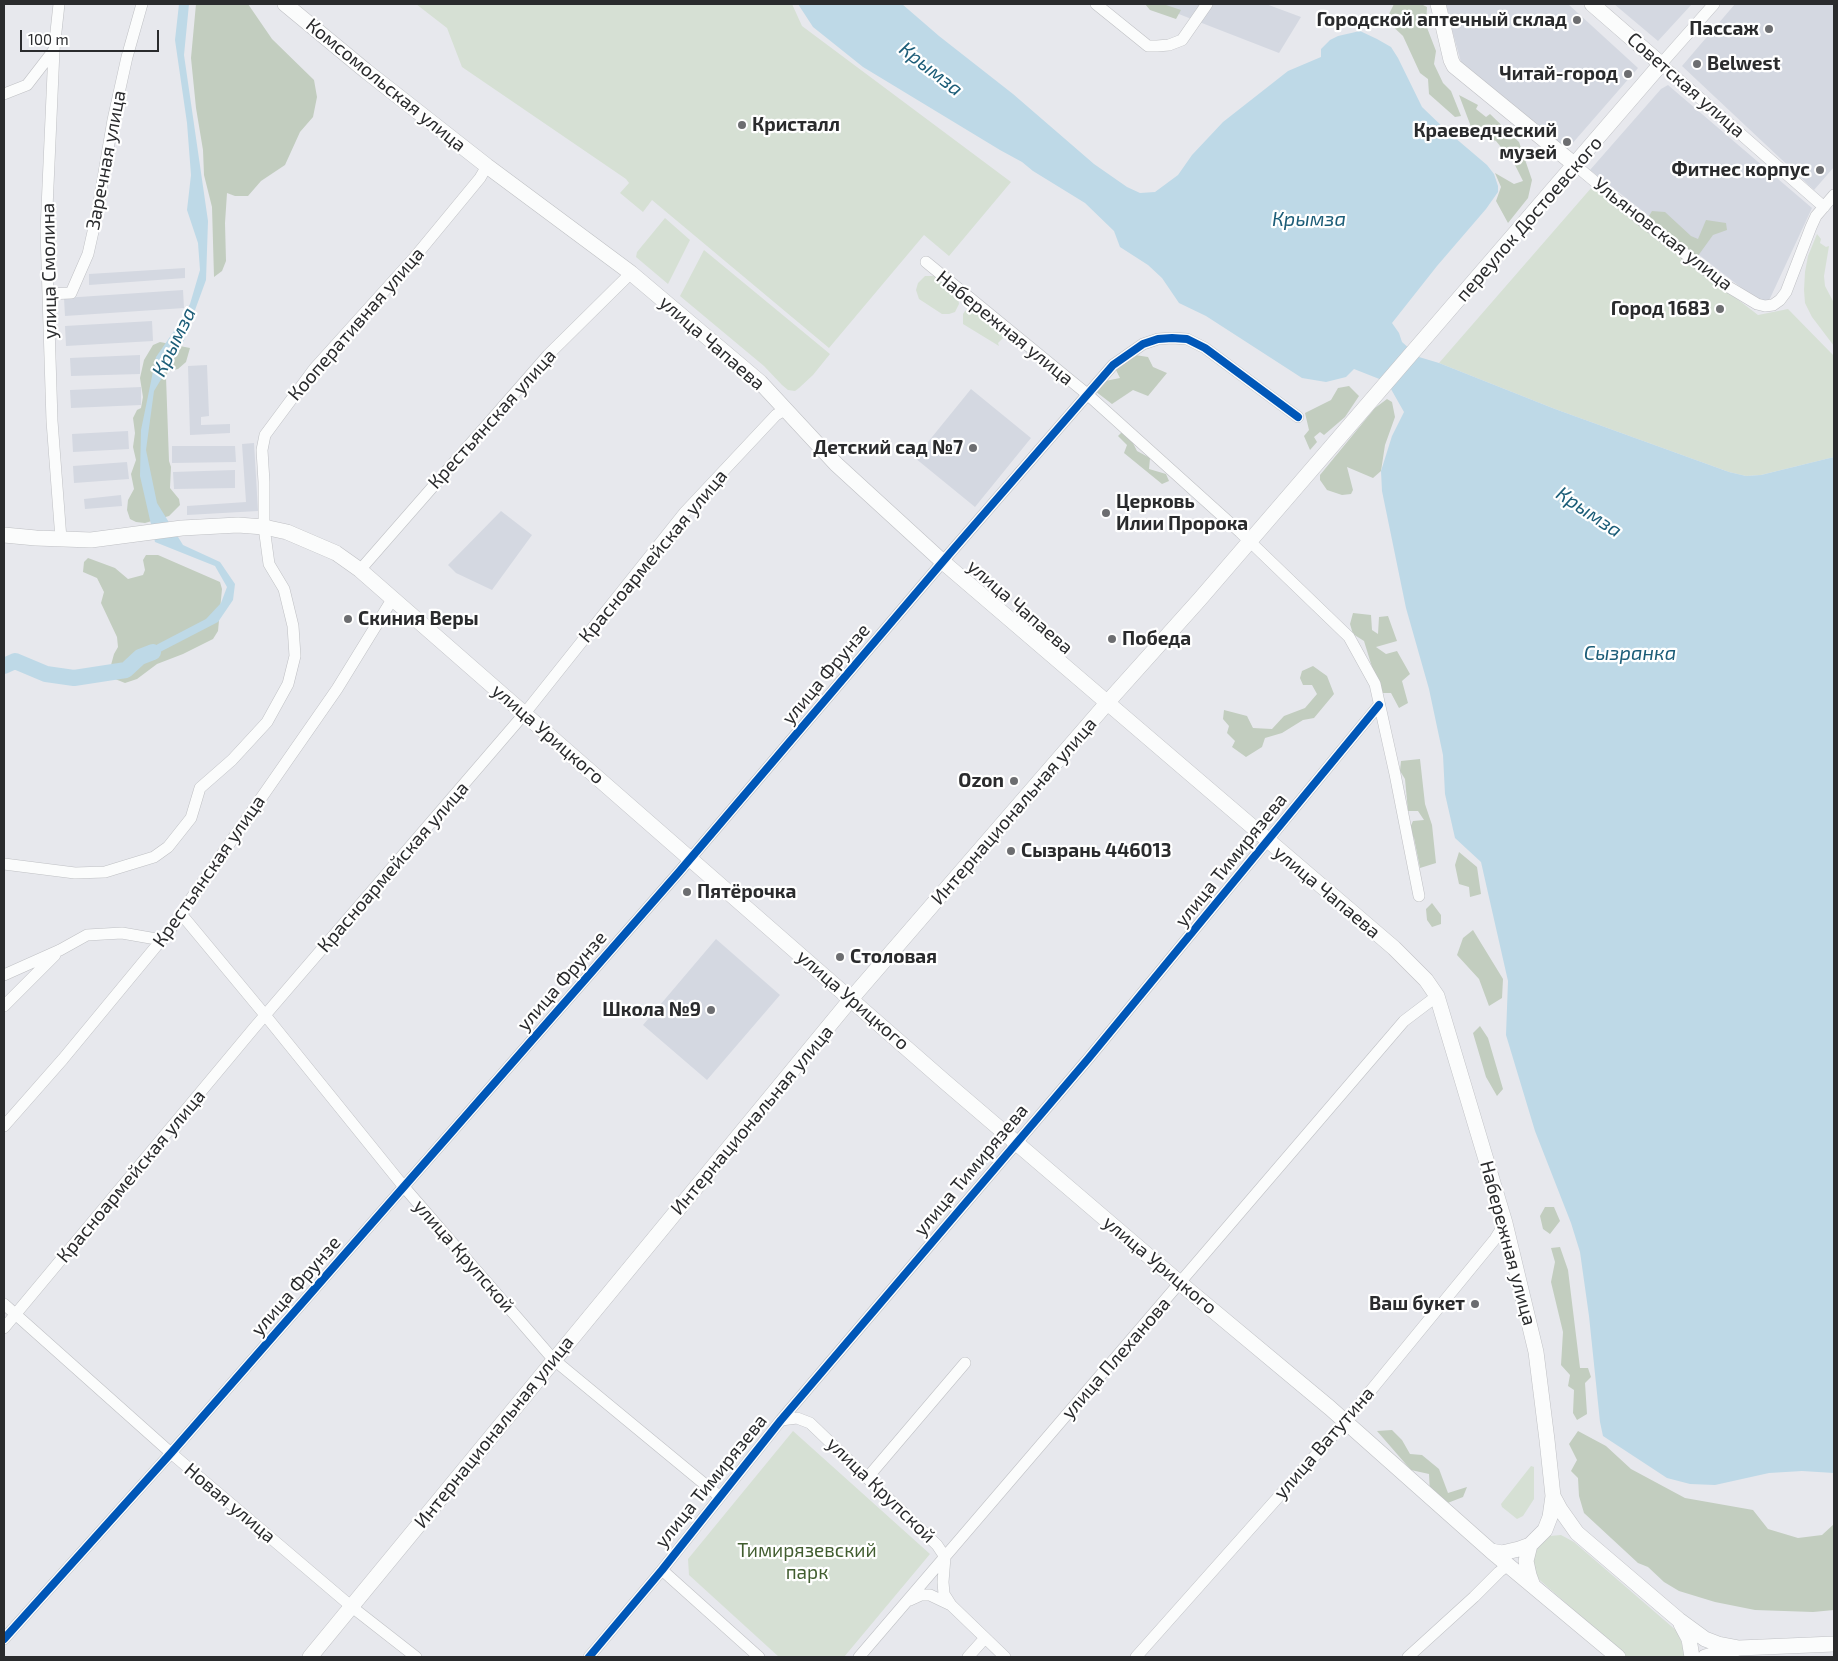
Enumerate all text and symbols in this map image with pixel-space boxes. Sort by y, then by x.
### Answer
place label: Городской аптечный склад [1316,9,1567,31]
street label: Комсомольская улица [301,13,471,157]
marker: Городской аптечный склад [1571,14,1583,26]
place label: Пассаж [1689,18,1759,40]
scale bar [22,20,161,52]
marker: Пассаж [1763,23,1775,35]
street label: Советская улица [1622,28,1750,142]
text: 100 m [28,30,69,48]
water label: Крымза [894,37,968,101]
place label: Belwest [1707,53,1780,75]
marker: Belwest [1691,58,1703,70]
place label: Читай-город [1499,63,1618,85]
marker: Читай-город [1622,68,1634,80]
street label: Заречная улица [81,88,131,232]
place label: Кристалл [752,114,840,136]
marker: Кристалл [736,119,748,131]
place label: Краеведческий музей [1413,120,1557,164]
street label: переулок Достоевского [1451,132,1607,306]
marker: Краеведческий музей [1561,136,1573,148]
place label: Фитнес корпус [1671,159,1810,181]
marker: Фитнес корпус [1814,164,1826,176]
street label: Ульяновская улица [1589,173,1737,295]
street label: улица Смолина [36,203,62,339]
water label: Крымза [1272,207,1346,231]
street label: Кооперативная улица [283,243,429,405]
street label: Набережная улица [932,266,1078,390]
street label: улица Чапаева [655,291,769,395]
place label: Город 1683 [1611,298,1710,320]
water label: Крымза [147,303,201,381]
marker: Город 1683 [1714,303,1726,315]
street label: Крестьянская улица [423,344,561,494]
place label: Детский сад №7 [813,437,963,459]
marker: Детский сад №7 [967,442,979,454]
street label: Красноармейская улица [574,465,732,647]
water label: Крымза [1552,481,1626,543]
place label: Церковь Илии Пророка [1116,491,1248,535]
marker: Церковь Илии Пророка [1100,507,1112,519]
street label: улица Чапаева [963,555,1077,659]
place label: Скиния Веры [358,608,479,630]
marker: Скиния Веры [342,613,354,625]
street label: улица Фрунзе [777,619,875,729]
place label: Победа [1122,628,1191,650]
marker: Победа [1106,633,1118,645]
water label: Сызранка [1584,641,1676,665]
street label: улица Урицкого [487,679,609,789]
street label: Интернациональная улица [926,713,1102,909]
place label: Ozon [958,770,1004,792]
marker: Ozon [1008,775,1020,787]
street label: Красноармейская улица [313,777,473,957]
street label: улица Тимирязева [1170,789,1292,931]
street label: Крестьянская улица [148,791,270,951]
place label: Сызрань 446013 [1021,840,1171,862]
street label: улица Чапаева [1269,841,1385,943]
marker: Сызрань 446013 [1005,845,1017,857]
place label: Пятёрочка [697,881,796,903]
marker: Пятёрочка [681,886,693,898]
street label: улица Фрунзе [512,926,612,1036]
street label: улица Урицкого [792,945,914,1055]
place label: Столовая [850,946,937,968]
marker: Столовая [834,951,846,963]
place label: Школа №9 [602,999,701,1021]
marker: Школа №9 [705,1004,717,1016]
street label: Интернациональная улица [666,1020,838,1220]
street label: Красноармейская улица [52,1085,210,1267]
street label: улица Тимирязева [909,1099,1033,1241]
street label: Набережная улица [1475,1158,1541,1328]
street label: улица Крупской [409,1195,519,1317]
street label: улица Урицкого [1099,1211,1221,1319]
street label: улица Фрунзе [246,1231,346,1341]
street label: улица Плеханова [1057,1292,1175,1424]
place label: Ваш букет [1369,1293,1465,1315]
marker: Ваш букет [1469,1298,1481,1310]
street label: Интернациональная улица [409,1331,579,1533]
street label: улица Ватутина [1269,1382,1379,1504]
street label: улица Тимирязева [650,1410,772,1552]
street label: улица Крупской [822,1432,940,1548]
street label: Новая улица [180,1458,280,1548]
park label: Тимирязевский парк [737,1540,877,1584]

